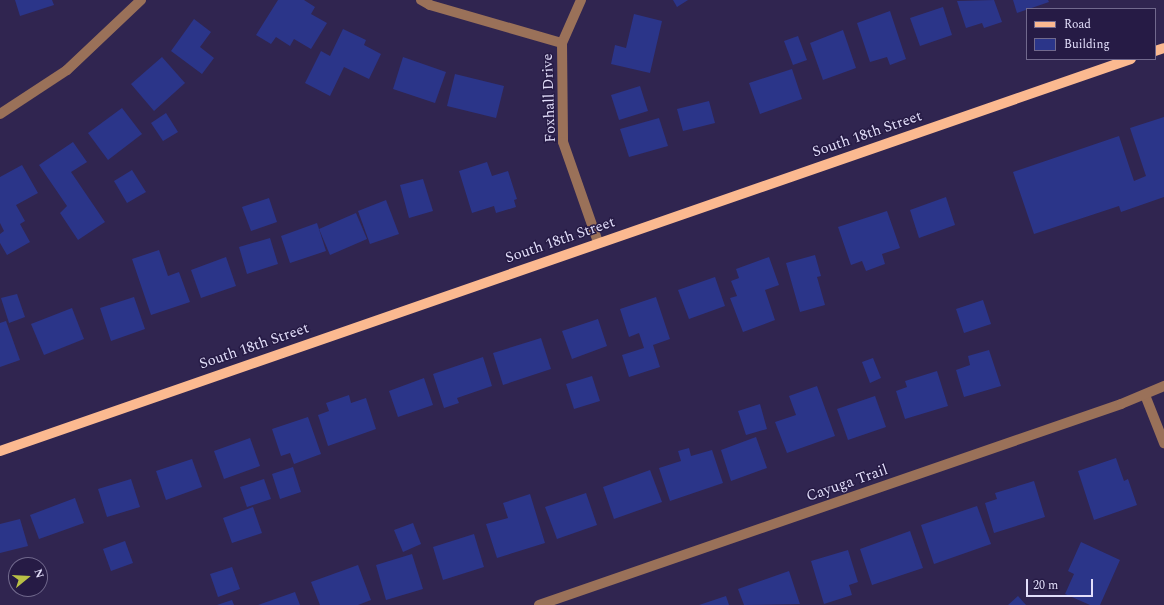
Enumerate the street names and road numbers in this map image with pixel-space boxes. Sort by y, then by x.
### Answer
street label: Foxhall Drive [538,53,560,143]
street label: South 18th Street [810,107,924,161]
street label: South 18th Street [503,213,617,267]
street label: South 18th Street [197,319,311,373]
street label: Cayuga Trail [804,461,890,505]

